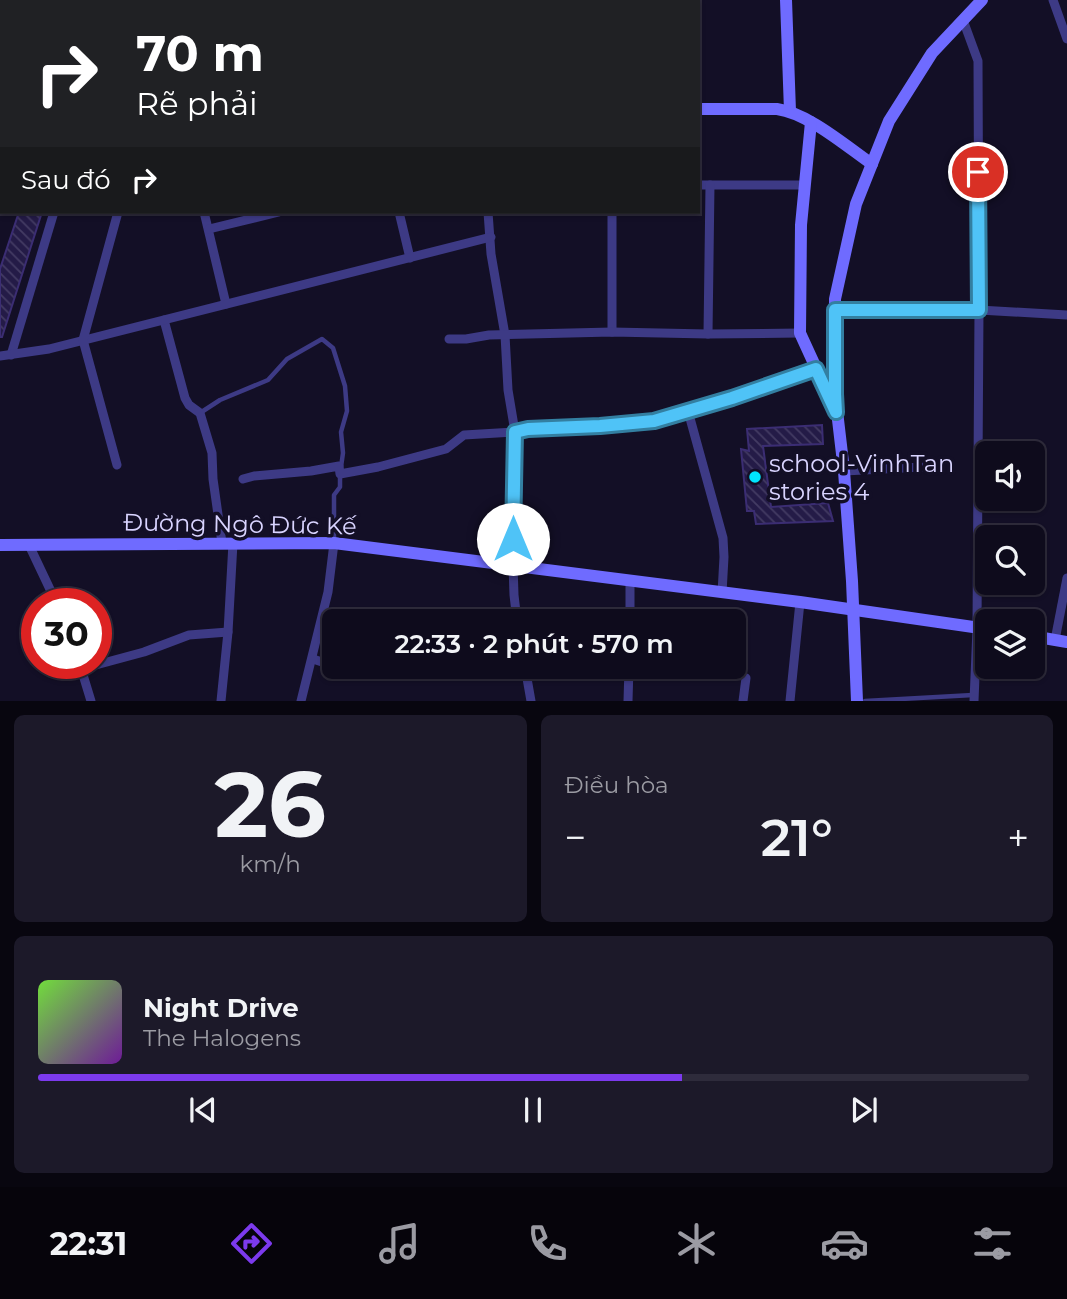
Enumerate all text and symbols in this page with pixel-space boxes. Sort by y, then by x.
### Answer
text: 70 m [136,24,264,83]
icon: right [21,28,112,119]
text: Rẽ phải [136,84,258,123]
pin [948,142,1008,202]
icon: arrive [959,153,997,191]
icon: right [125,161,163,199]
text: Sau đó [21,164,111,196]
map controls [975,441,1045,679]
button: sound [975,441,1045,511]
place label: school-VinhTan stories 4 [769,449,954,506]
marker: school-VinhTan stories 4 [747,469,763,485]
position arrow [476,502,550,576]
street label: Đường Ngô Đức Kế [123,507,358,541]
button: search [975,525,1045,595]
speed limit sign: 30 [21,588,112,679]
button: layers [975,609,1045,679]
text: 22:33 · 2 phút · 570 m [394,628,674,660]
text: 26 [214,749,326,860]
text: Điều hòa [565,771,669,799]
text: 21° [761,806,833,869]
text: − [565,814,586,861]
text: + [1007,814,1029,861]
text: km/h [240,850,301,878]
text: Night Drive [143,992,299,1024]
text: The Halogens [143,1024,301,1052]
icon: previous [184,1091,222,1129]
icon: pause [514,1091,552,1129]
icon: next [845,1091,883,1129]
icon: directions [227,1219,276,1268]
icon: music [375,1219,424,1268]
icon: phone [523,1219,572,1268]
icon: climate [672,1219,721,1268]
icon: car [820,1219,869,1268]
icon: filters [968,1219,1017,1268]
text: 22:31 [50,1224,127,1263]

